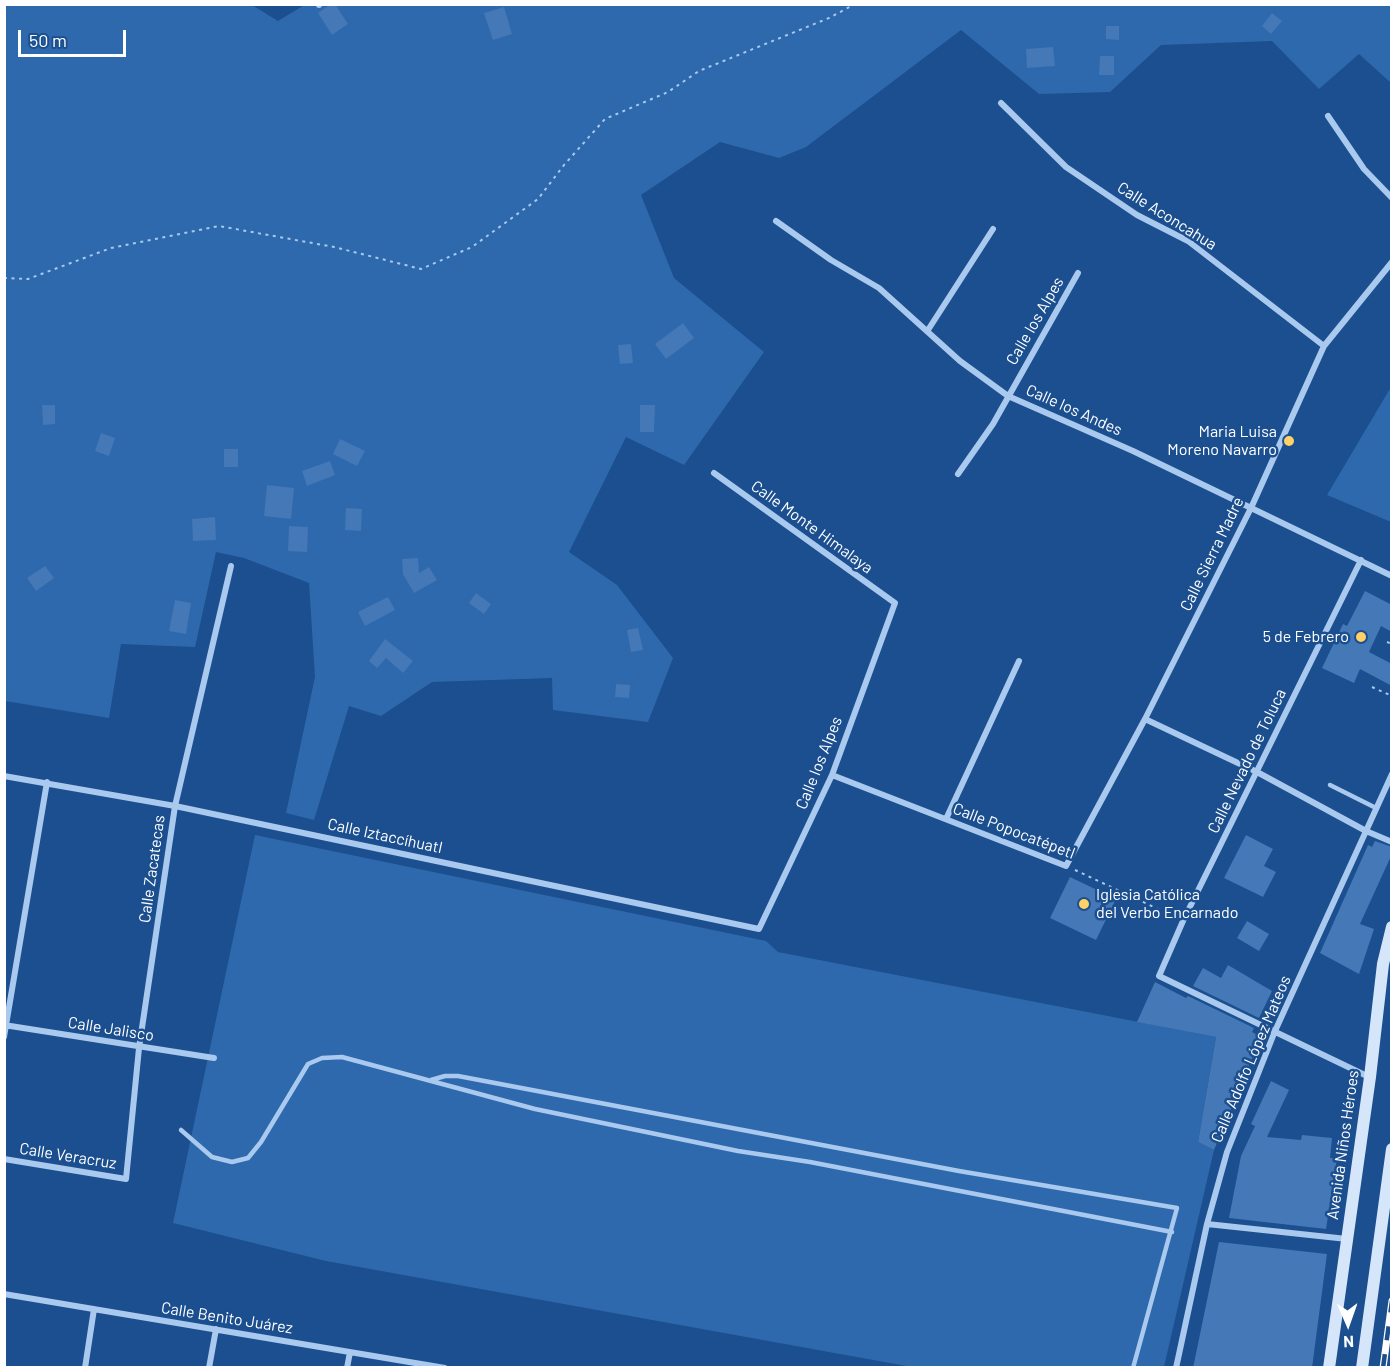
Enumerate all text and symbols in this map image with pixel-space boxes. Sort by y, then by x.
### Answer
scale bar [21,18,129,56]
text: 50 m [29,29,67,51]
street label: Calle Aconcahua [1114,178,1220,254]
street label: Calle los Alpes [1002,274,1068,368]
street label: Calle los Andes [1023,380,1125,440]
place label: Maria Luisa Moreno Navarro [1167,422,1277,460]
marker: Maria Luisa Moreno Navarro [1282,434,1296,448]
street label: Calle Monte Himalaya [747,476,877,578]
street label: Calle Sierra Madre [1176,494,1248,614]
place label: 5 de Febrero [1263,627,1349,647]
marker: 5 de Febrero [1354,630,1368,644]
street label: Calle Nevado de Toluca [1204,686,1290,836]
street label: Calle los Alpes [792,714,846,812]
street label: Calle Popocatépetl [950,799,1078,863]
street label: Calle Zacatecas [135,814,169,924]
street label: Calle Iztaccíhuatl [326,814,444,858]
place label: Iglesia Católica del Verbo Encarnado [1096,885,1238,923]
marker: Iglesia Católica del Verbo Encarnado [1077,897,1091,911]
street label: Calle Adolfo López Mateos [1207,973,1295,1145]
street label: Calle Jalisco [67,1013,155,1045]
street label: Avenida Niños Héroes [1323,1069,1363,1221]
street label: Calle Veracruz [18,1139,118,1173]
north arrow [1318,1294,1378,1354]
street label: Calle Benito Juárez [160,1298,294,1338]
text: N [1343,1333,1354,1352]

